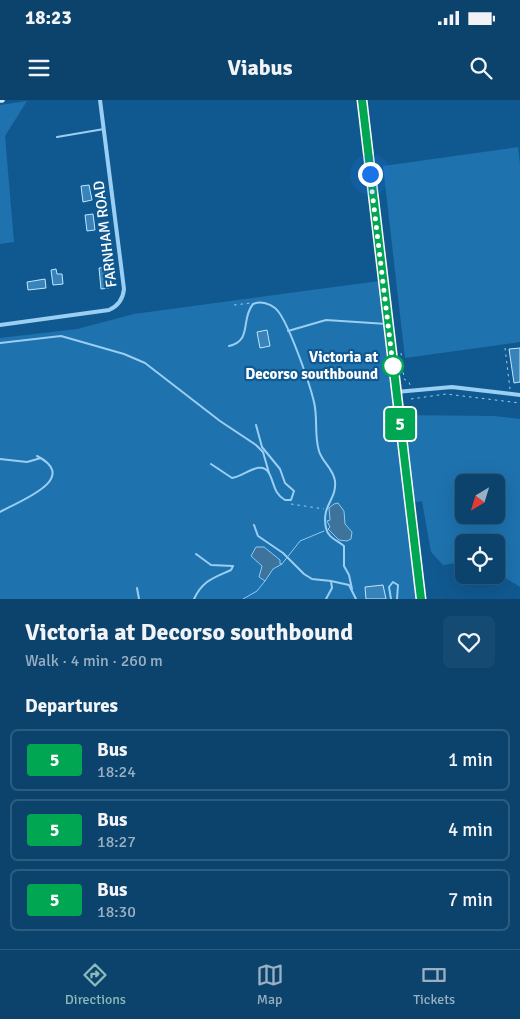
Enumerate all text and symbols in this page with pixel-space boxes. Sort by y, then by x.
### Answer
text: 18:23 [25,6,72,30]
icon: menu [25,54,53,82]
text: Viabus [228,54,292,81]
icon: search [467,54,495,82]
your location [358,162,383,187]
street label: FARNHAM ROAD [90,180,120,288]
place label: Victoria at Decorso southbound [245,348,378,383]
marker: Victoria at Decorso southbound [382,355,404,377]
line badge: 5 [384,408,416,440]
text: 5 [395,413,405,435]
north arrow [455,474,505,524]
map controls [455,474,505,584]
button: locate [455,534,505,584]
button: heart [443,616,495,668]
text: Victoria at Decorso southbound [25,617,353,647]
text: Walk · 4 min · 260 m [25,651,163,671]
text: Departures [25,694,118,718]
text: Bus [97,738,128,762]
text: 1 min [448,748,493,772]
text: 5 [50,749,59,771]
text: 18:24 [97,762,136,782]
text: Bus [97,808,128,832]
text: 4 min [448,818,493,842]
text: 5 [50,819,59,841]
text: 18:27 [97,832,136,852]
text: Bus [97,878,128,902]
text: 7 min [448,888,493,912]
text: 5 [50,889,59,911]
text: 18:30 [97,902,136,922]
tab: Directions [65,961,126,1008]
tab: Map [256,961,284,1008]
tab: Tickets [413,961,455,1008]

